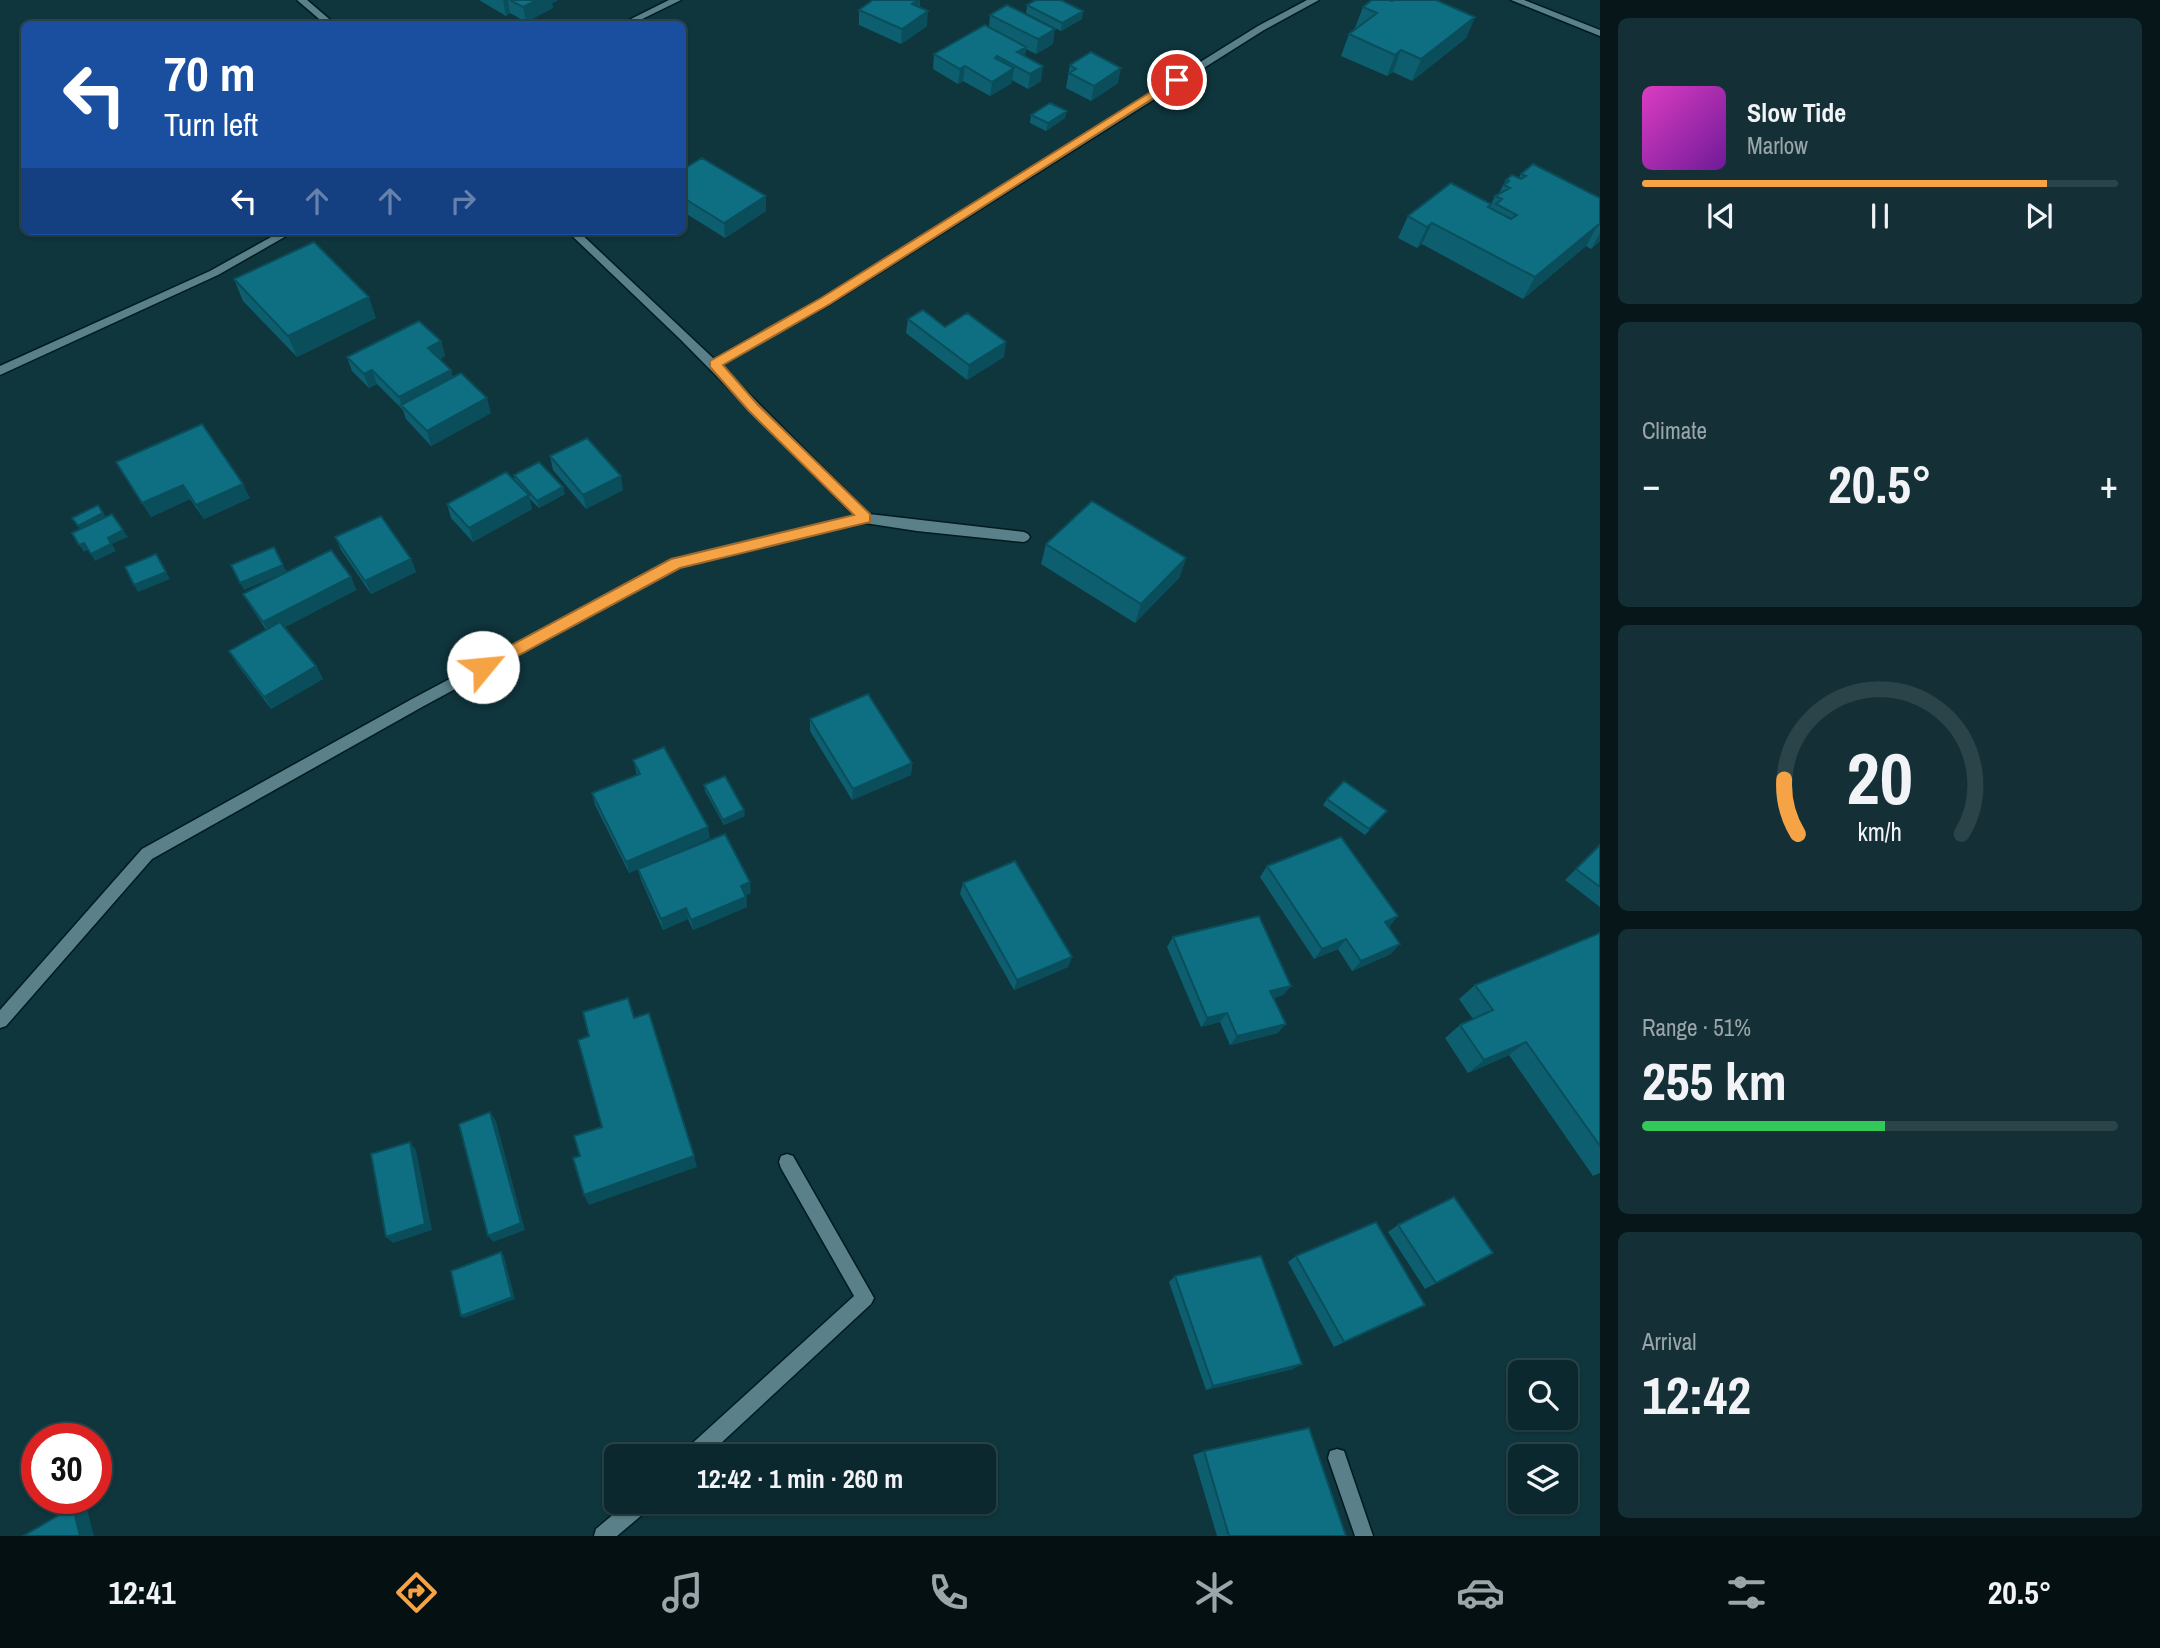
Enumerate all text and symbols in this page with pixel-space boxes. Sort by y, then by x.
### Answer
text: 70 m [164,40,256,106]
icon: left [49,49,140,140]
pin [1147,50,1207,110]
icon: arrive [1158,61,1196,99]
text: Slow Tide [1747,95,1846,130]
text: Turn left [164,103,258,146]
text: Marlow [1747,130,1808,161]
icon: left [225,182,263,220]
icon: ahead [298,182,336,220]
icon: ahead [371,182,409,220]
icon: right [444,182,482,220]
icon: previous [1702,197,1740,235]
icon: pause [1861,197,1899,235]
icon: next [2020,197,2058,235]
text: Climate [1642,415,1707,446]
text: 20.5° [1828,449,1932,519]
text: − [1642,459,1660,510]
text: + [2100,459,2118,510]
position arrow [446,630,520,704]
text: 20 [1847,729,1913,827]
text: km/h [1858,815,1902,849]
text: Range · 51% [1642,1012,1751,1043]
text: 255 km [1642,1046,1787,1116]
text: Arrival [1642,1326,1697,1357]
map controls [1508,1360,1578,1514]
button: search [1508,1360,1578,1430]
text: 12:42 [1642,1360,1751,1430]
speed limit sign: 30 [21,1423,112,1514]
button: layers [1508,1444,1578,1514]
text: 12:42 · 1 min · 260 m [697,1461,903,1496]
icon: directions [392,1568,441,1617]
icon: music [658,1568,707,1617]
icon: phone [924,1568,973,1617]
icon: climate [1190,1568,1239,1617]
icon: car [1456,1568,1505,1617]
icon: filters [1722,1568,1771,1617]
text: 12:41 [108,1571,176,1614]
text: 20.5° [1988,1571,2052,1614]

